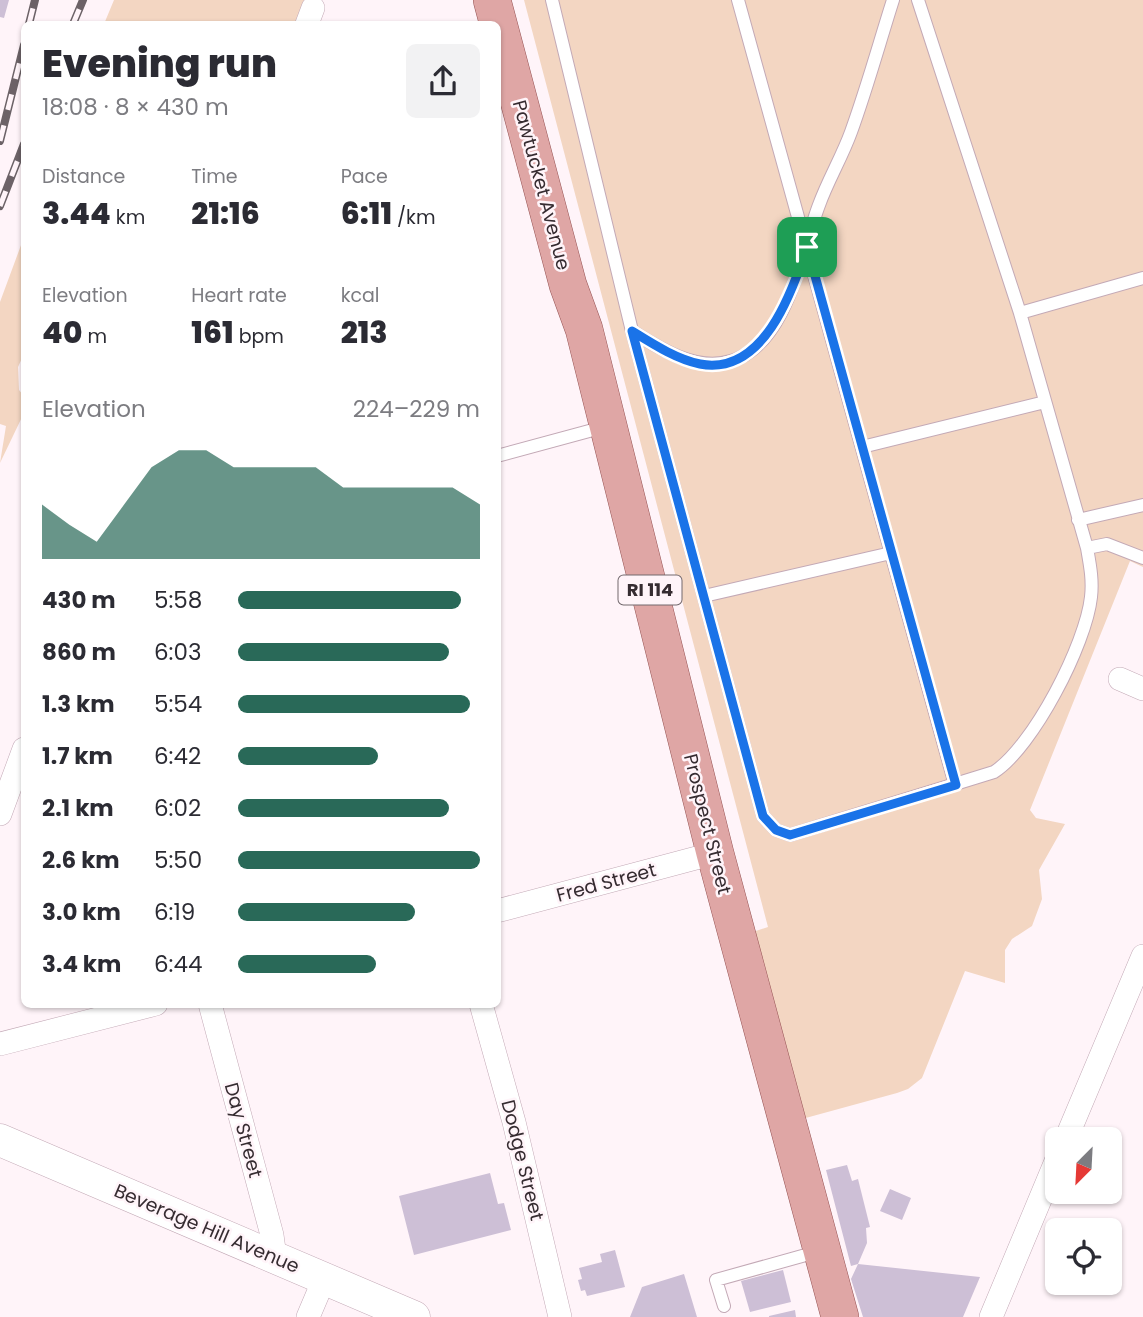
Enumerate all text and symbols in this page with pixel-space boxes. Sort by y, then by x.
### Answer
text: Evening run [42,37,277,90]
button: share [406,44,480,118]
text: 18:08 · 8 × 430 m [42,91,229,123]
street label: Pawtucket Avenue [506,97,577,273]
text: Distance [42,163,125,190]
text: Time [191,163,238,190]
text: Pace [341,163,388,190]
text: 3.44 [42,192,111,235]
text: 21:16 [191,192,260,235]
text: 6:11 [341,192,392,235]
text: km [111,204,145,231]
text: /km [392,204,435,231]
pin [777,217,837,277]
icon: arrive [788,228,826,266]
text: Elevation [42,282,128,309]
text: Heart rate [191,282,287,309]
text: kcal [341,282,380,309]
text: 40 [42,311,82,354]
text: 161 [191,311,234,354]
text: 213 [341,311,388,354]
text: m [82,323,107,350]
text: bpm [234,323,284,350]
text: Elevation [42,393,146,425]
text: 224–229 m [353,393,480,425]
road number: RI 114 [618,576,682,604]
text: 430 m [42,584,116,616]
text: 5:58 [154,584,202,616]
text: 860 m [42,636,116,668]
text: 6:03 [154,636,202,668]
text: 1.3 km [42,688,115,720]
text: 5:54 [154,688,202,720]
text: 1.7 km [42,740,113,772]
text: 6:42 [154,740,201,772]
street label: Prospect Street [677,751,738,897]
text: 2.1 km [42,792,114,824]
text: 6:02 [154,792,201,824]
text: 2.6 km [42,844,120,876]
text: 5:50 [154,844,202,876]
street label: Fred Street [553,856,659,909]
text: 3.0 km [42,896,121,928]
text: 6:19 [154,896,195,928]
text: 3.4 km [42,948,121,980]
text: 6:44 [154,948,202,980]
street label: Day Street [218,1079,269,1181]
street label: Dodge Street [494,1097,551,1224]
north arrow [1045,1127,1122,1204]
map controls [1045,1127,1122,1295]
street label: Beverage Hill Avenue [110,1177,304,1280]
button: locate [1045,1218,1122,1295]

